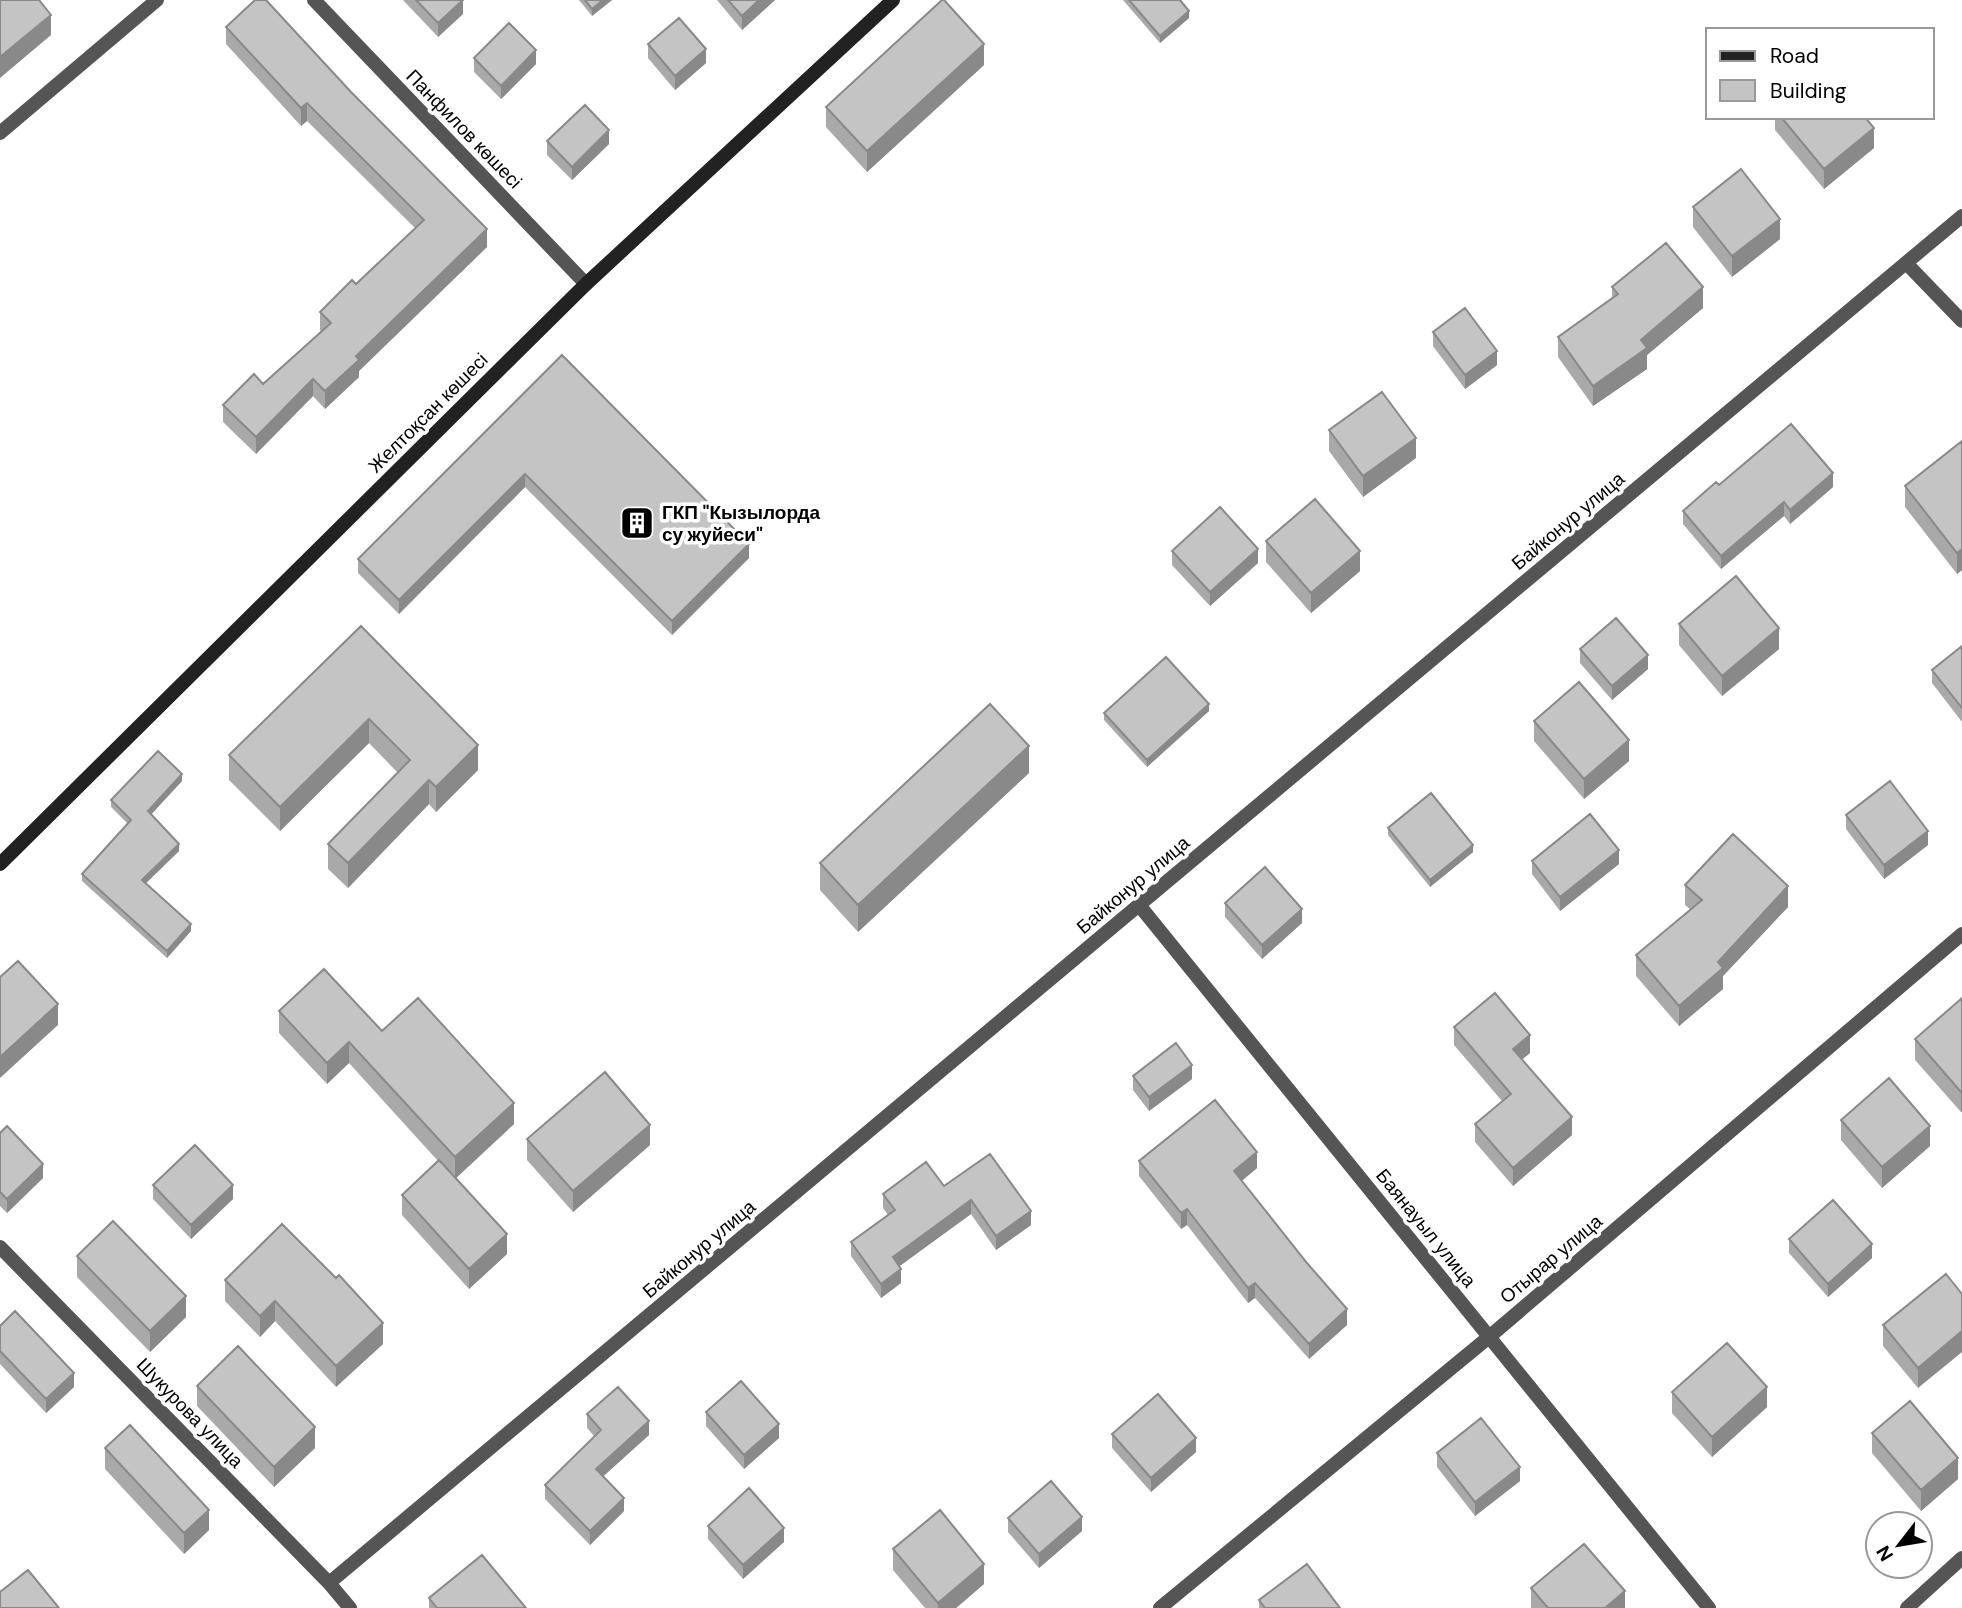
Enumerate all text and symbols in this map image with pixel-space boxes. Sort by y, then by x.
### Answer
legend [1706,28,1934,119]
text: Road [1770,42,1819,70]
street label: Панфилов көшесі [401,64,527,194]
text: Building [1770,77,1847,105]
street label: Желтоқсан көшесі [363,348,493,478]
street label: Байконур улица [1506,466,1630,576]
place label: ГКП "Кызылорда су жуйеси" [662,500,821,547]
building icon: ГКП "Кызылорда су жуйеси" [618,504,656,542]
street label: Байконур улица [1071,830,1195,940]
street label: Баянауыл улица [1370,1164,1482,1293]
street label: Байконур улица [637,1194,761,1304]
street label: Отырар улица [1495,1209,1608,1309]
street label: Шукурова улица [131,1353,249,1474]
north arrow [1864,1510,1934,1580]
text: N [1871,1541,1899,1566]

